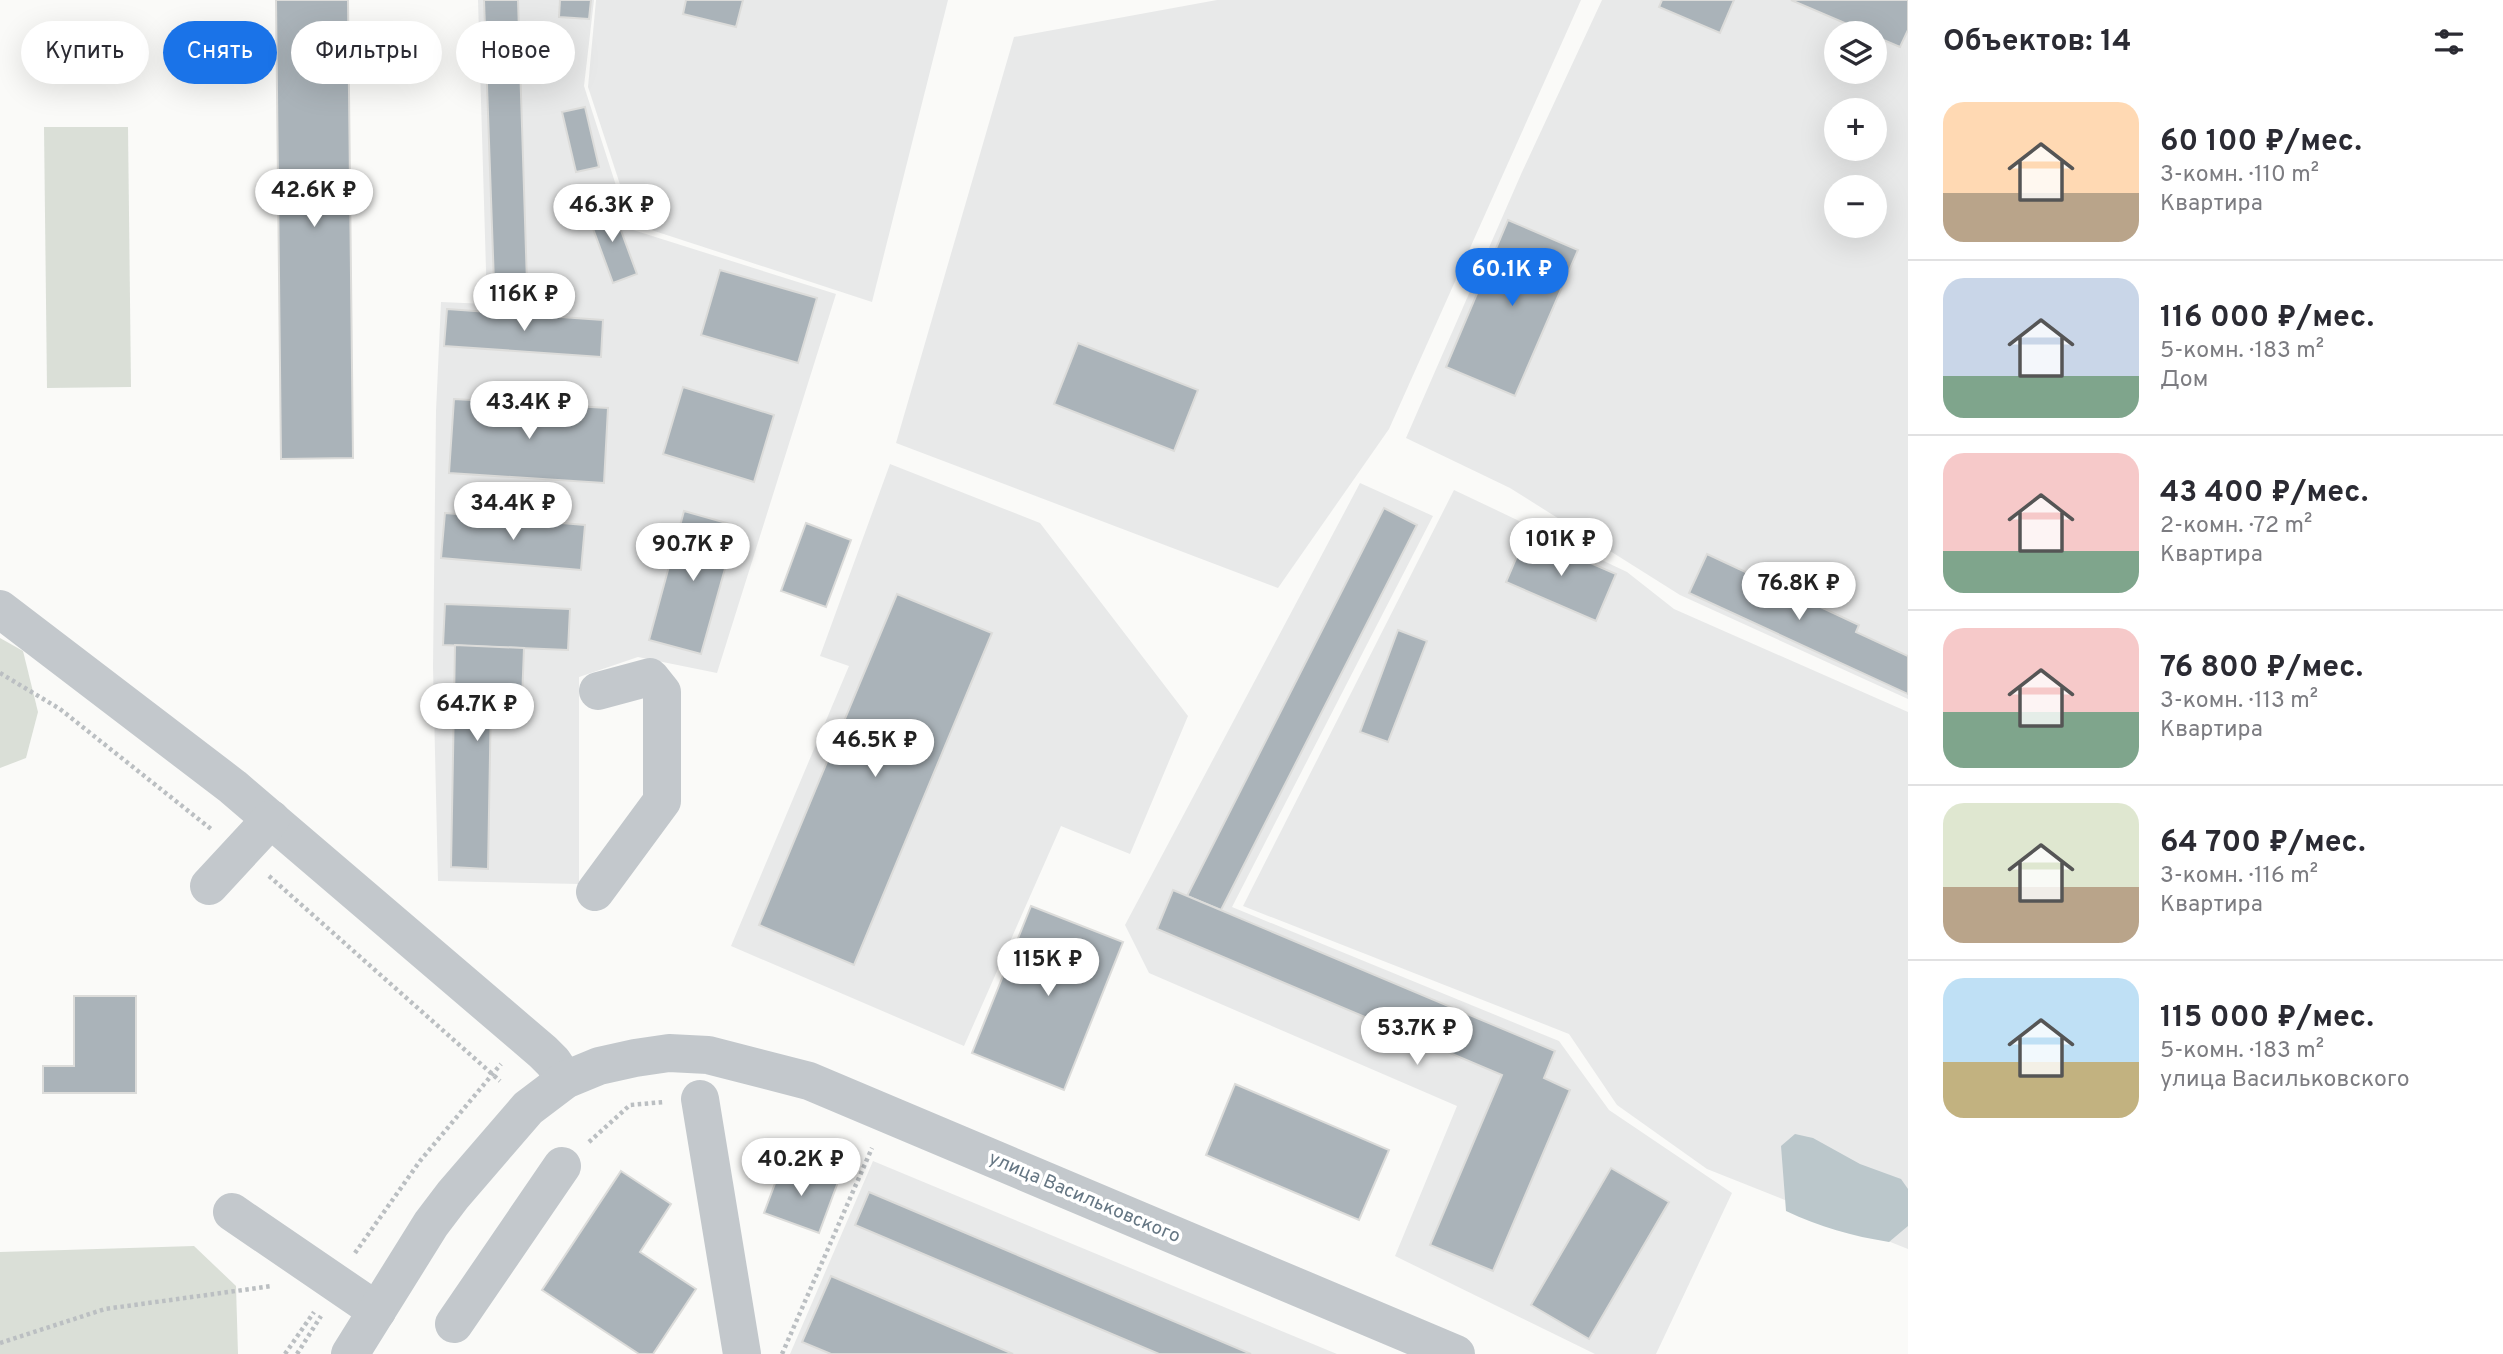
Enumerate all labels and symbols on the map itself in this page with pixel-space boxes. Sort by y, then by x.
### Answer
pin: 42.6K ₽ [249,170,379,229]
pin: 46.3K ₽ [547,184,677,244]
pin: 60.1K ₽ [1447,248,1577,308]
pin: 116K ₽ [467,274,581,333]
pin: 43.4K ₽ [464,382,594,441]
pin: 34.4K ₽ [448,482,578,542]
pin: 101K ₽ [1504,518,1618,578]
pin: 90.7K ₽ [628,524,758,583]
pin: 76.8K ₽ [1734,562,1864,622]
pin: 64.7K ₽ [412,684,542,743]
pin: 46.5K ₽ [810,720,940,779]
pin: 115K ₽ [991,939,1105,998]
pin: 53.7K ₽ [1352,1007,1482,1067]
pin: 40.2K ₽ [736,1138,866,1198]
street label: улица Васильковского [985,1147,1184,1249]

